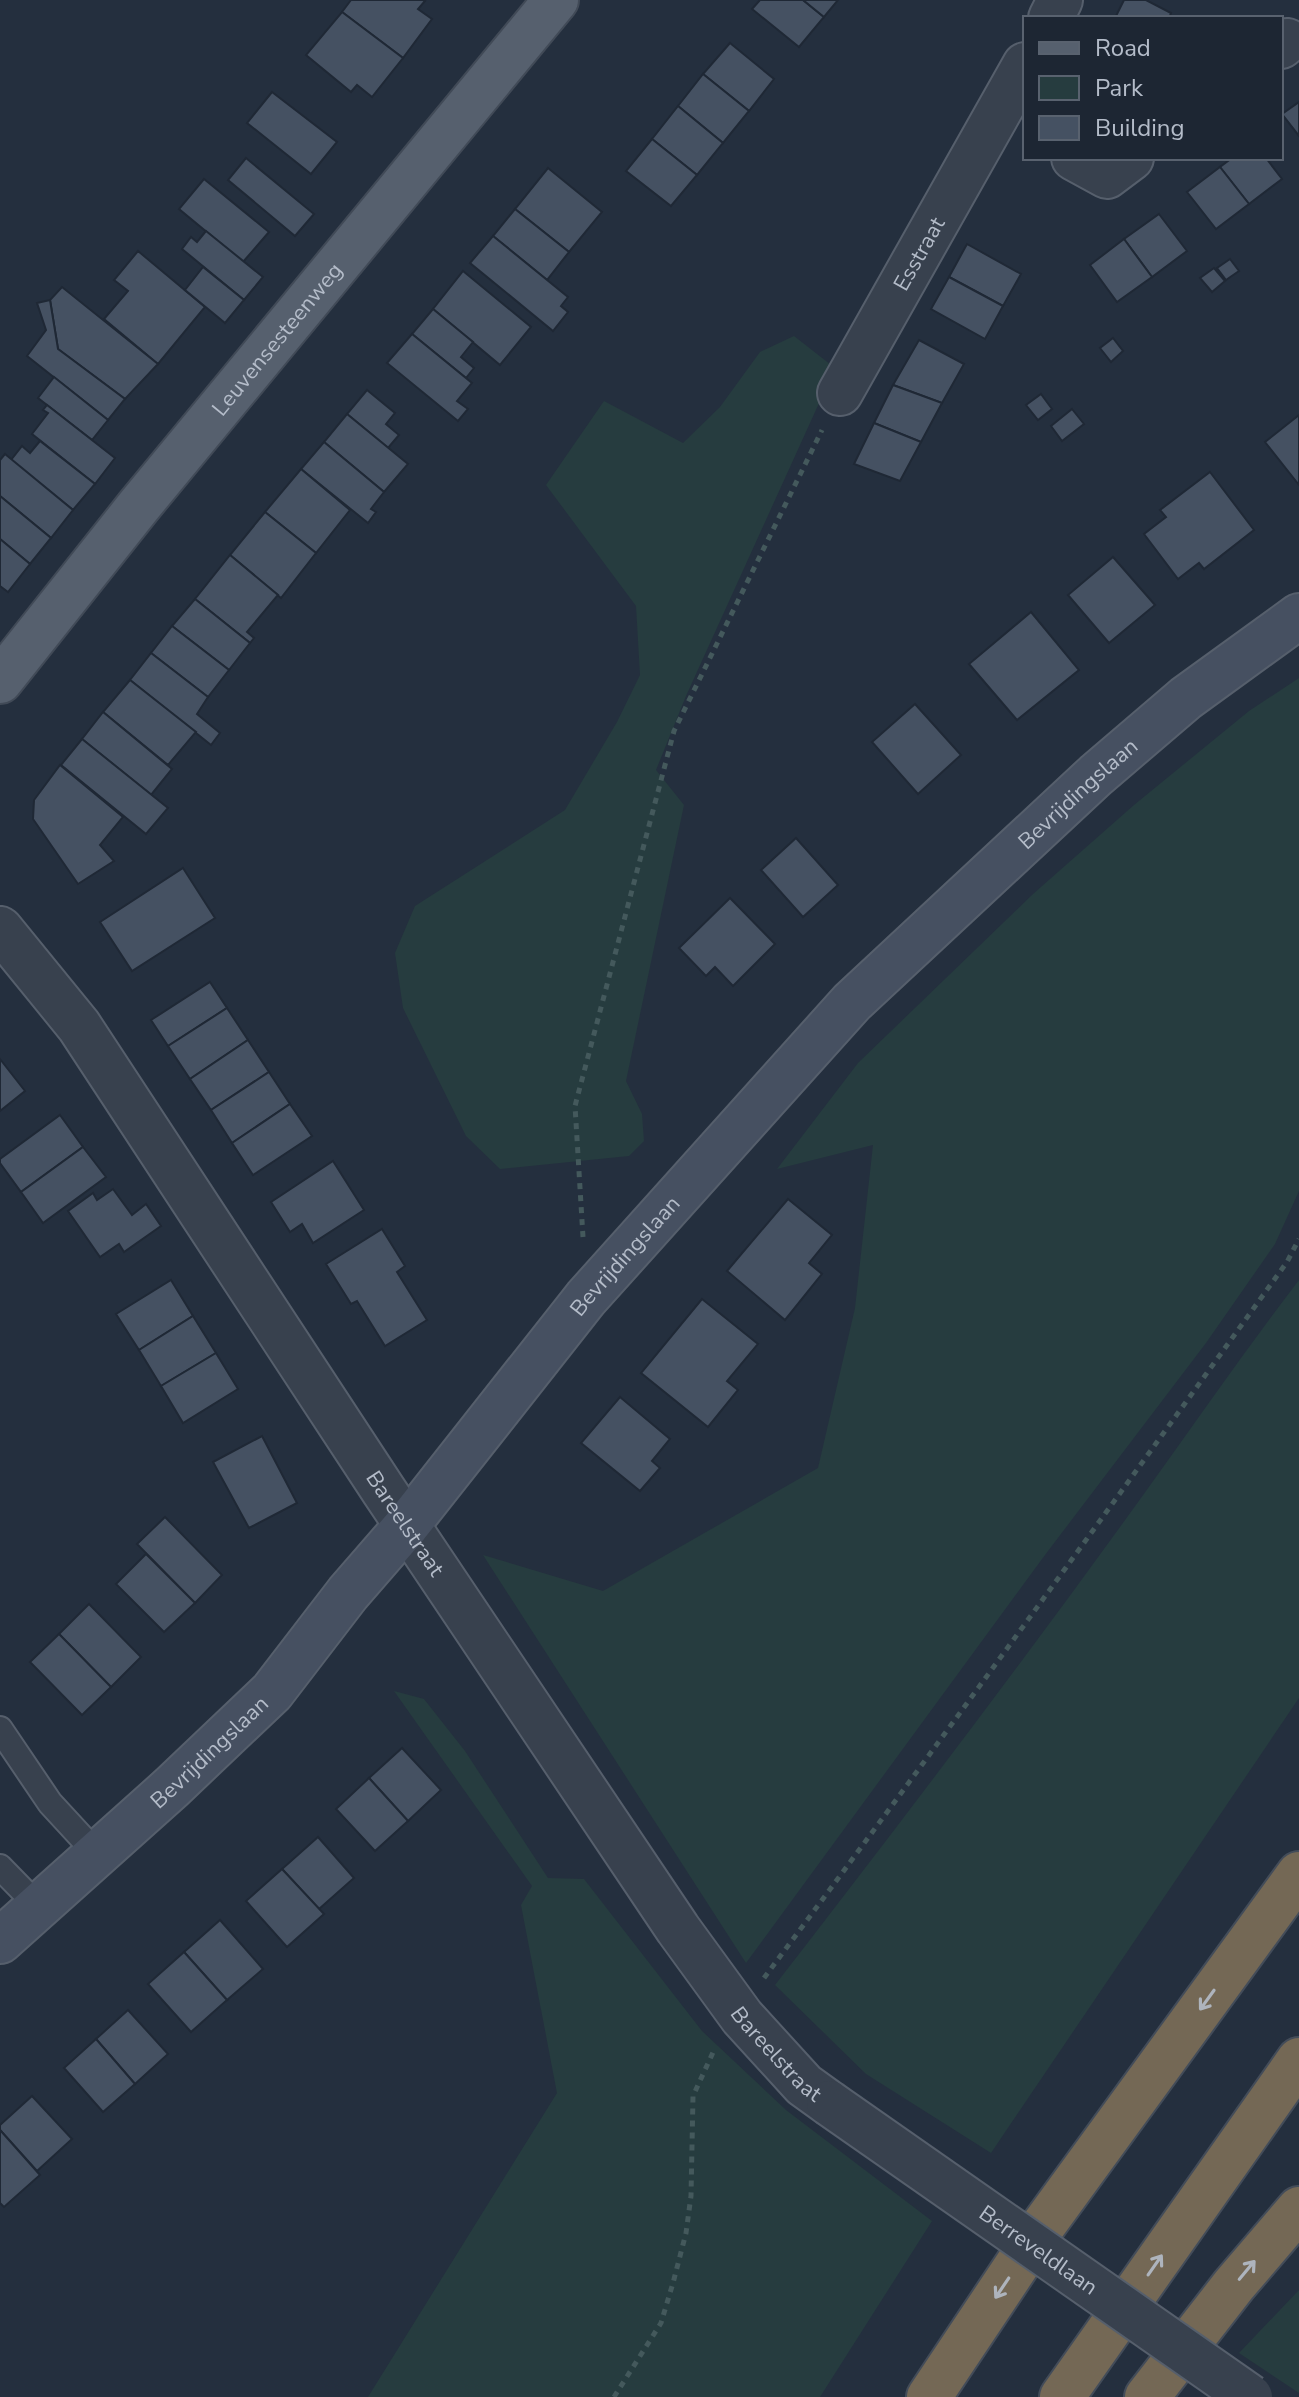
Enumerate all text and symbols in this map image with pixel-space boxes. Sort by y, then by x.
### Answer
legend [1023,16,1283,160]
text: Road [1095,32,1151,64]
text: Park [1095,72,1144,104]
text: Building [1095,112,1185,144]
street label: Esstraat [887,212,952,296]
street label: Leuvensesteenweg [205,256,350,423]
street label: Bevrijdingslaan [1012,732,1145,856]
street label: Bevrijdingslaan [563,1189,687,1323]
street label: Bareelstraat [359,1465,451,1583]
street label: Bevrijdingslaan [144,1689,275,1816]
one-way arrow [1199,1988,1215,2010]
street label: Bareelstraat [723,2001,828,2109]
street label: Berreveldlaan [973,2199,1104,2302]
one-way arrow [1147,2254,1163,2276]
one-way arrow [1238,2260,1256,2280]
one-way arrow [993,2276,1009,2299]

